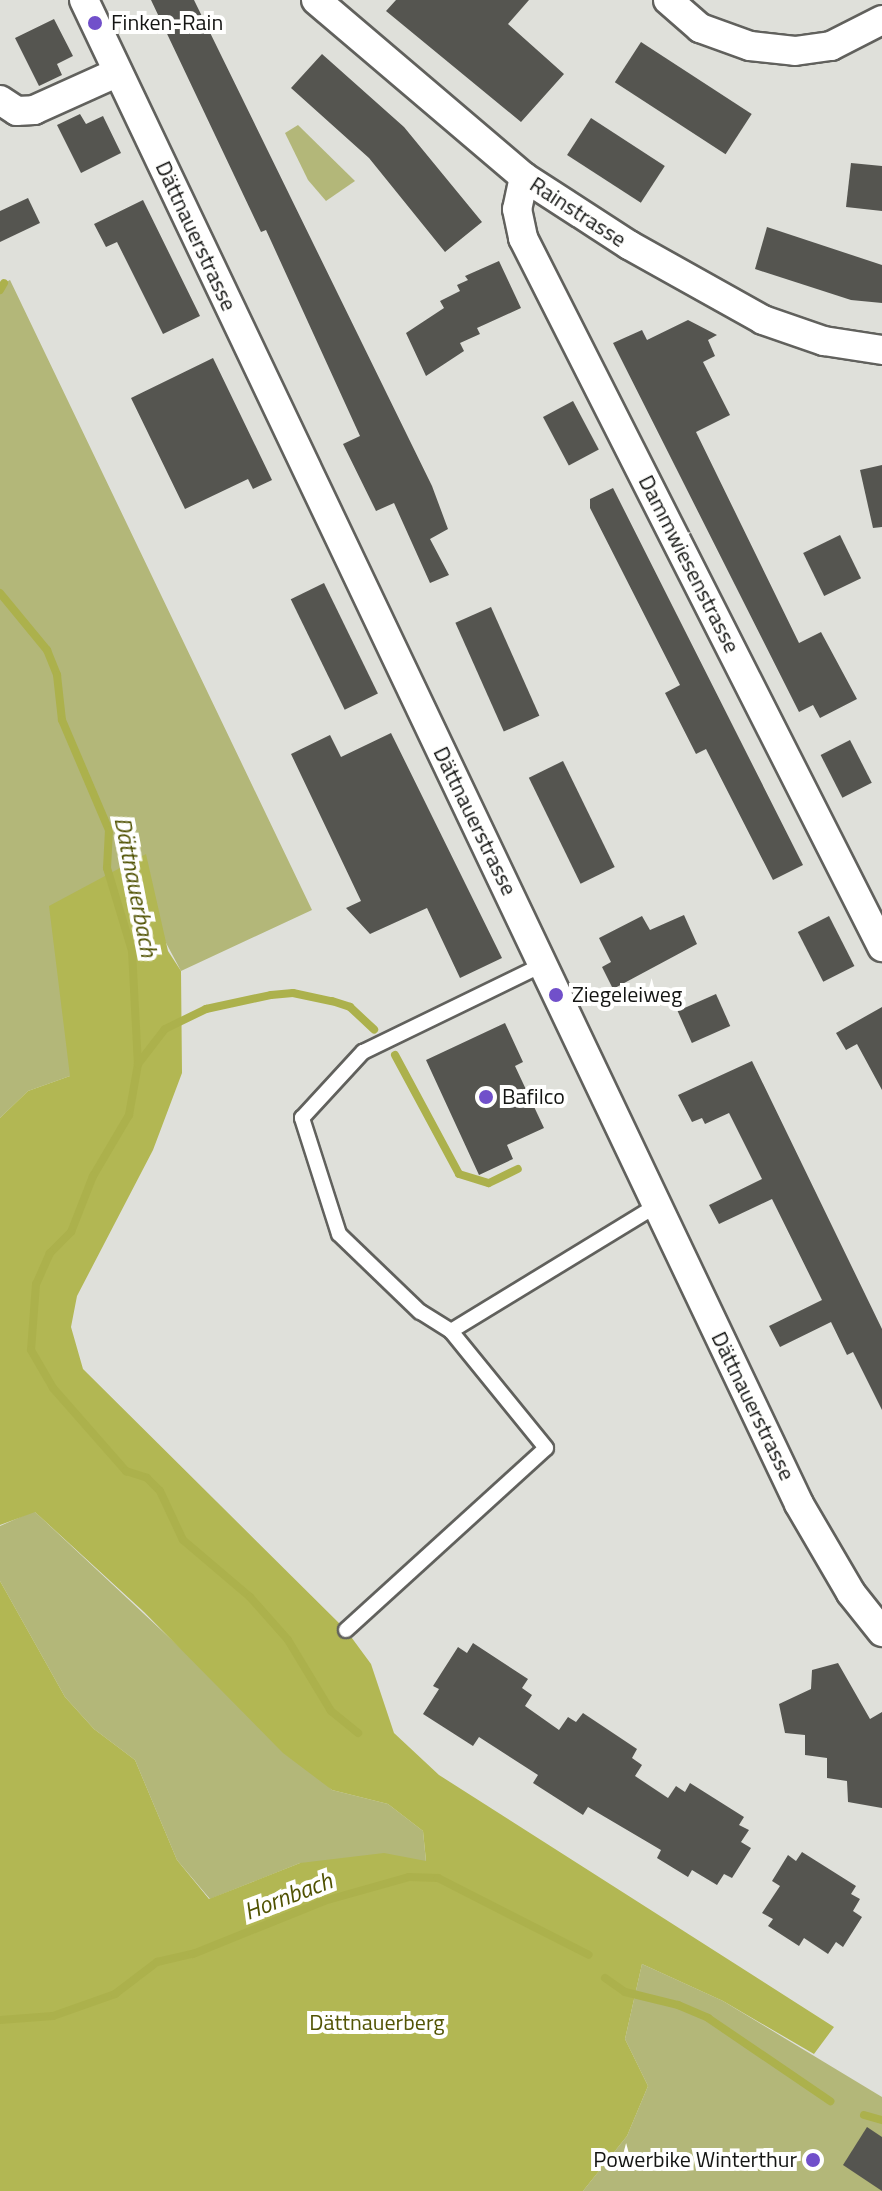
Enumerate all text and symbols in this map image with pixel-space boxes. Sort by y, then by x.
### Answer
place label: Finken-Rain [111,10,223,36]
marker: Finken-Rain [86,14,104,32]
street label: Dättnauerstrasse [150,157,242,315]
street label: Rainstrasse [525,171,631,253]
street label: Dammwiesenstrasse [633,471,745,657]
street label: Dättnauerstrasse [428,742,522,900]
water label: Dättnauerbach [108,815,164,959]
place label: Ziegeleiweg [572,982,682,1008]
marker: Ziegeleiweg [547,986,565,1004]
place label: Bafilco [502,1084,565,1110]
marker: Bafilco [477,1088,495,1106]
street label: Dättnauerstrasse [706,1327,800,1485]
water label: Hornbach [240,1866,336,1926]
park label: Dättnauerberg [309,2010,445,2036]
place label: Powerbike Winterthur [593,2147,797,2173]
marker: Powerbike Winterthur [804,2151,822,2169]

